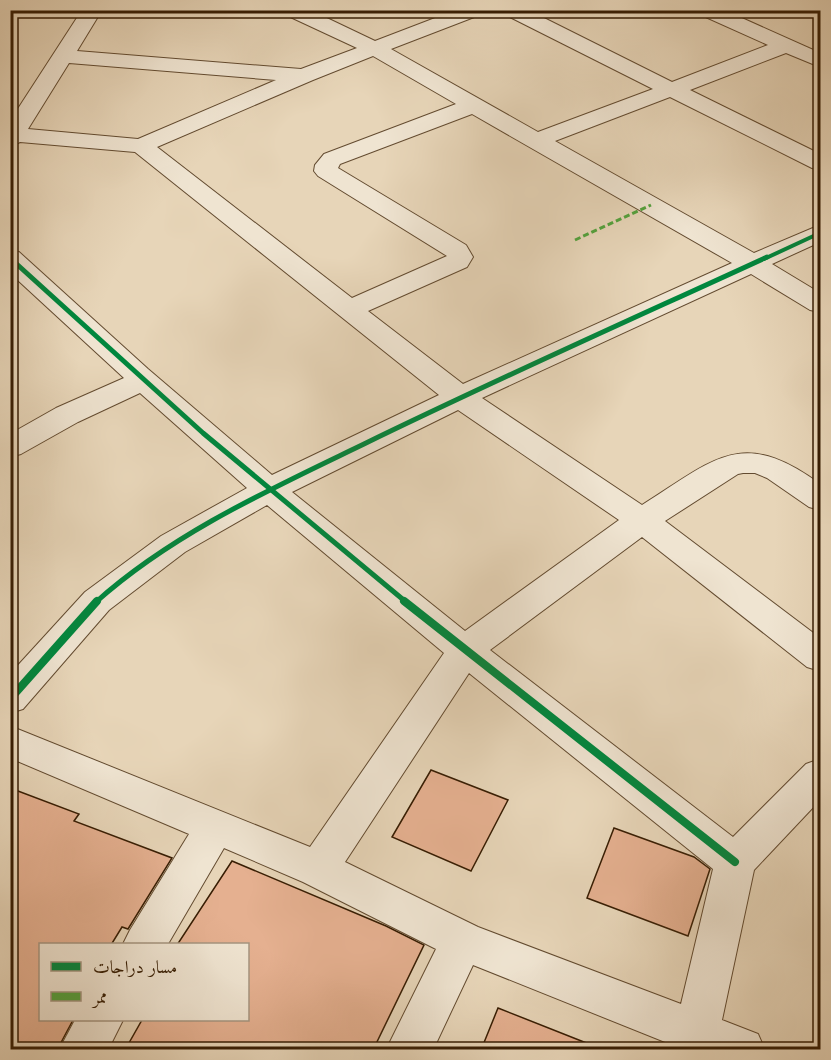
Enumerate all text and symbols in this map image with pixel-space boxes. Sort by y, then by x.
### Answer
legend [39,943,249,1021]
text: مسار دراجات [93,956,177,978]
text: ممر [91,986,107,1009]

